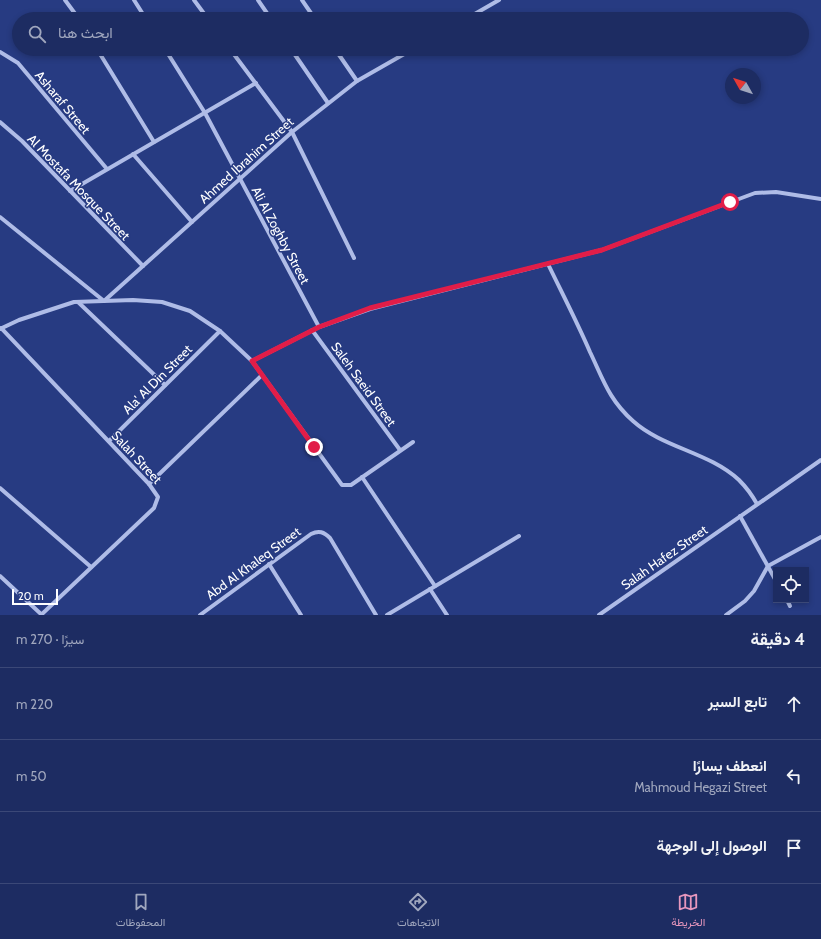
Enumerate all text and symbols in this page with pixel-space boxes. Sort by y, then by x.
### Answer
search box [12,12,809,56]
icon: search [26,23,48,45]
text: ابحث هنا [58,24,113,42]
street label: Asharaf Street [32,67,94,137]
north arrow [725,68,761,104]
street label: Ahmed Ibrahim Street [196,113,297,207]
street label: Al Mostafa Mosque Street [24,131,134,244]
street label: Ali Al Zoghby Street [249,184,314,287]
route start [721,193,739,211]
street label: Saleh Saeid Street [328,339,400,430]
street label: Ala' Al Din Street [119,340,196,417]
street label: Salah Street [108,427,166,487]
route end [305,438,323,456]
street label: Salah Hafez Street [618,521,711,593]
street label: Abd Al Khaleq Street [203,523,304,603]
map controls [773,567,809,603]
button: locate [773,567,809,603]
scale bar [12,587,58,606]
text: 20 m [18,589,44,603]
text: 4 دقيقة [751,629,805,649]
text: سيرًا · 270 m [16,631,84,647]
text: تابع السير [708,693,767,711]
icon: ahead [783,693,805,715]
text: 220 m [16,696,53,712]
text: انعطف يسارًا [693,757,767,775]
icon: left [783,765,805,787]
text: 50 m [16,768,46,784]
text: Mahmoud Hegazi Street [634,779,767,795]
text: الوصول إلى الوجهة [657,837,767,855]
icon: arrive [783,837,805,859]
tab: المحفوظات [116,891,165,932]
tab: الاتجاهات [397,891,440,932]
tab: الخريطة [671,891,705,932]

